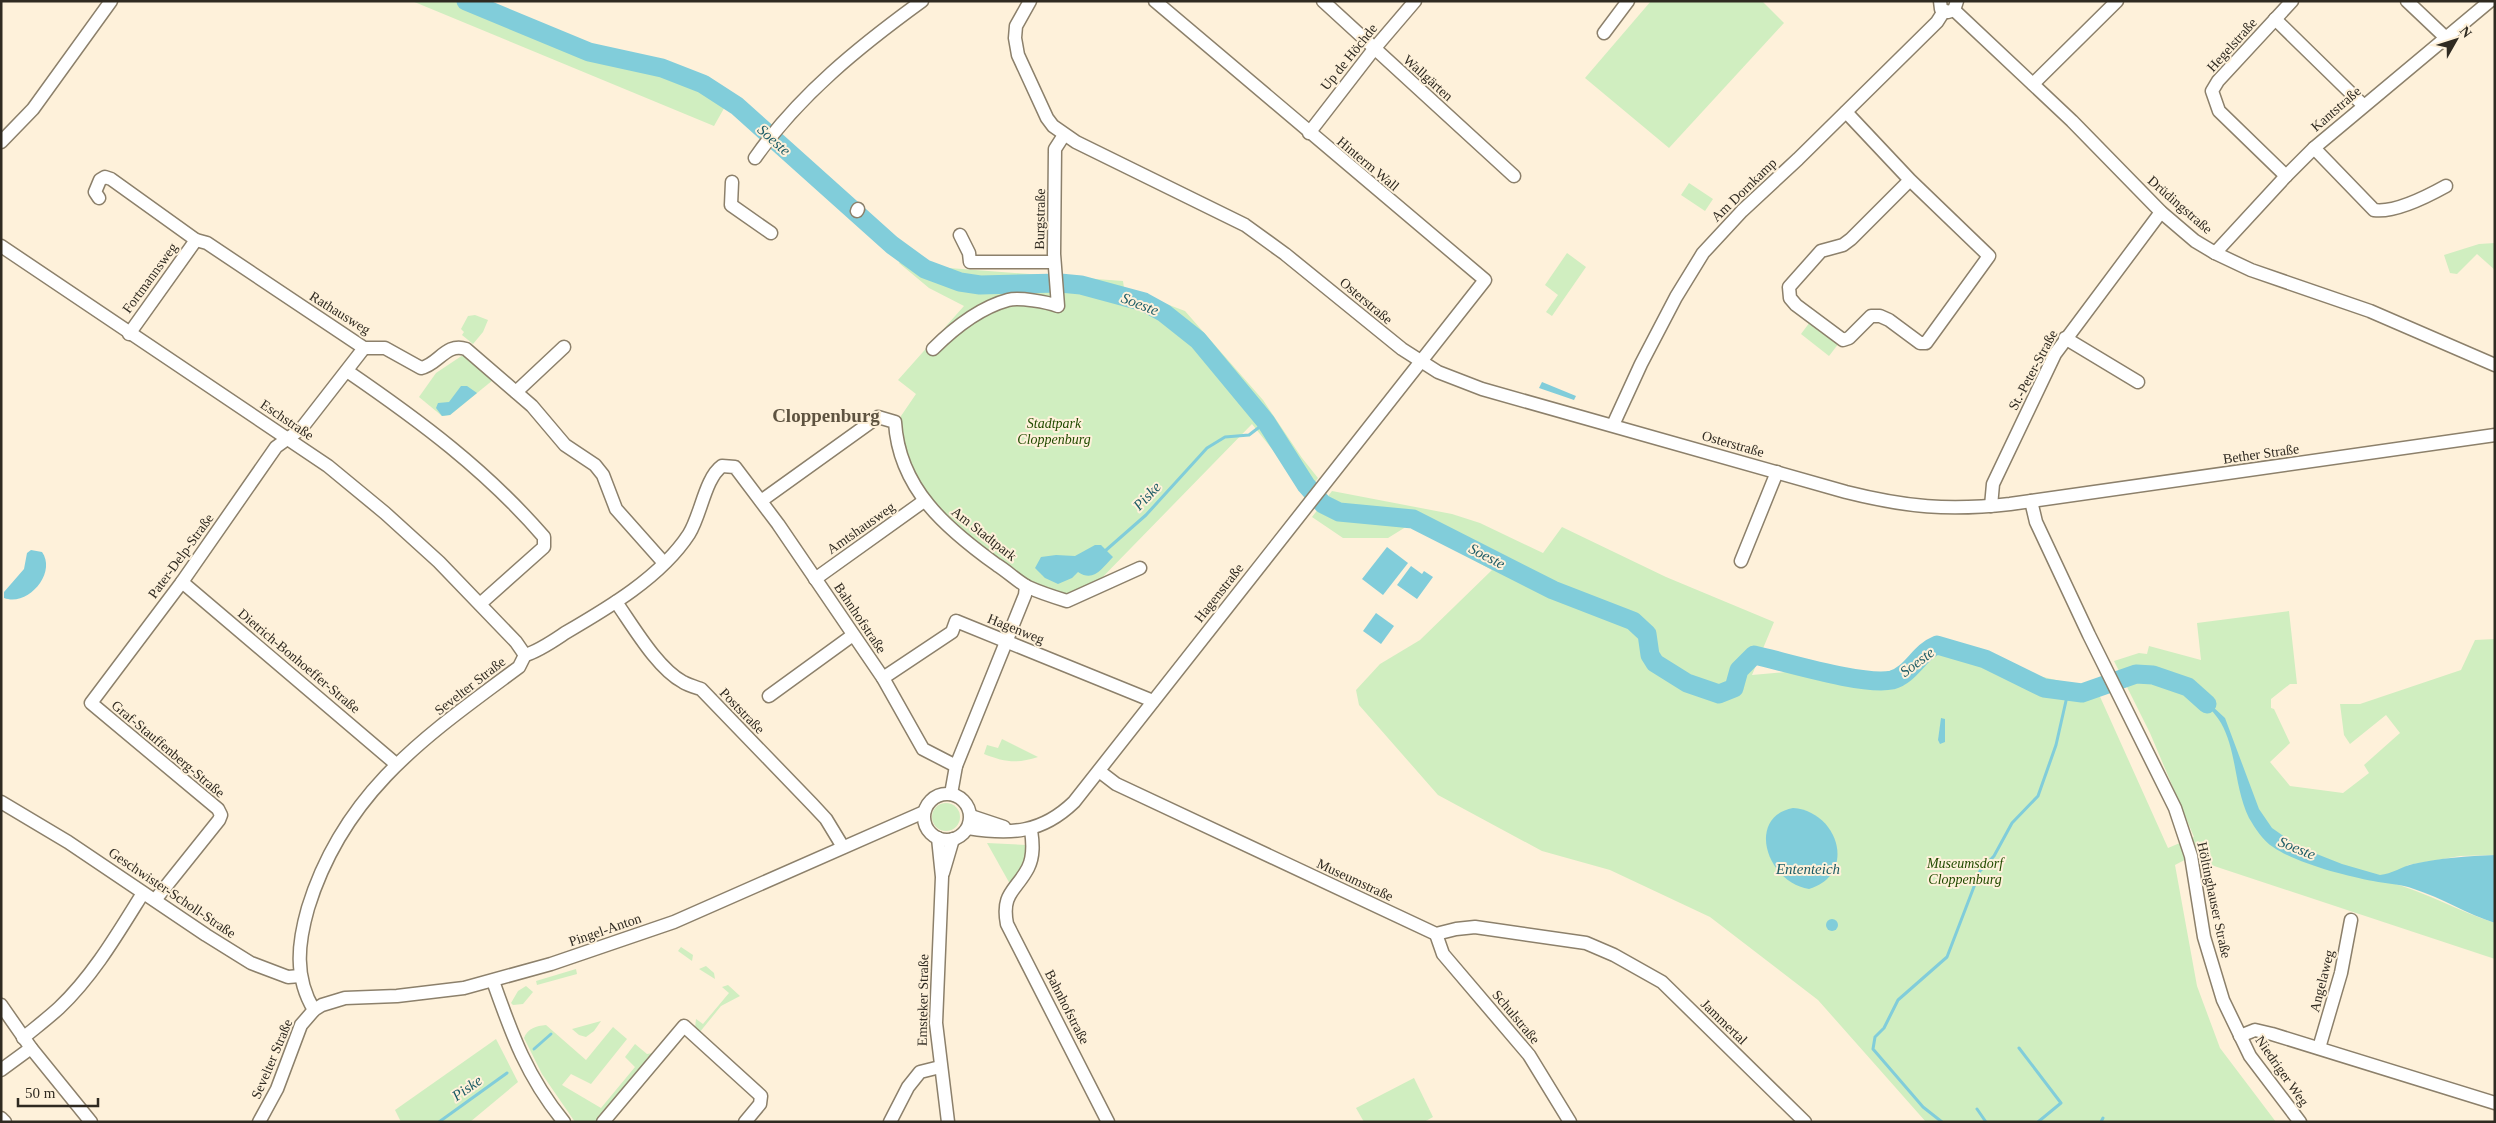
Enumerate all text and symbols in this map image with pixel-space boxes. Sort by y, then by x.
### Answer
street label: Hegelstraße [2204,15,2260,75]
north arrow [2431,15,2481,65]
street label: Up de Höchde [1318,21,1380,93]
text: N [2457,23,2475,41]
street label: Wallgärten [1400,52,1456,104]
street label: Kantstraße [2308,83,2364,135]
water label: Soeste [754,121,794,159]
street label: Hinterm Wall [1334,134,1402,194]
street label: Am Dornkamp [1708,155,1780,225]
street label: Drüdingstraße [2145,173,2215,237]
street label: Burgstraße [1032,188,1048,250]
street label: Fortmannsweg [119,240,181,316]
street label: Osterstraße [1337,275,1395,327]
street label: Rathausweg [307,289,373,337]
water label: Soeste [1119,290,1161,318]
street label: St.-Peter-Straße [2006,327,2060,413]
street label: Eschstraße [258,397,316,443]
district label: Cloppenburg [772,405,880,426]
park label: Stadtpark Cloppenburg [1017,416,1091,447]
street label: Osterstraße [1700,428,1766,460]
street label: Bether Straße [2222,441,2300,467]
water label: Piske [1129,478,1164,514]
street label: Amtshausweg [824,499,898,557]
street label: Am Stadtpark [949,504,1019,564]
street label: Pater-Delp-Straße [145,511,217,601]
water label: Soeste [1466,540,1508,572]
street label: Hagenstraße [1192,561,1246,625]
street label: Bahnhofstraße [831,580,889,656]
street label: Dietrich-Bonhoeffer-Straße [235,606,363,716]
street label: Hagenweg [985,611,1047,647]
water label: Soeste [1897,644,1937,680]
street label: Sevelter Straße [432,654,508,718]
street label: Poststraße [717,685,767,737]
street label: Graf-Stauffenberg-Straße [109,697,227,801]
water label: Soeste [2276,833,2318,863]
street label: Höltinghauser Straße [2194,840,2234,960]
street label: Geschwister-Scholl-Straße [106,845,238,941]
street label: Museumstraße [1314,856,1396,904]
park label: Museumsdorf Cloppenburg [1926,856,2005,887]
water label: Ententeich [1775,861,1840,877]
street label: Pingel-Anton [567,911,643,949]
street label: Angelaweg [2307,948,2337,1014]
street label: Emsteker Straße [915,954,931,1046]
street label: Bahnhofstraße [1042,967,1092,1047]
street label: Schulstraße [1489,987,1543,1047]
street label: Jammertal [1698,996,1750,1048]
street label: Sevelter Straße [248,1017,296,1101]
street label: Niedriger Weg [2252,1033,2312,1109]
water label: Piske [448,1072,485,1104]
scale bar [18,1076,98,1108]
text: 50 m [25,1085,56,1101]

